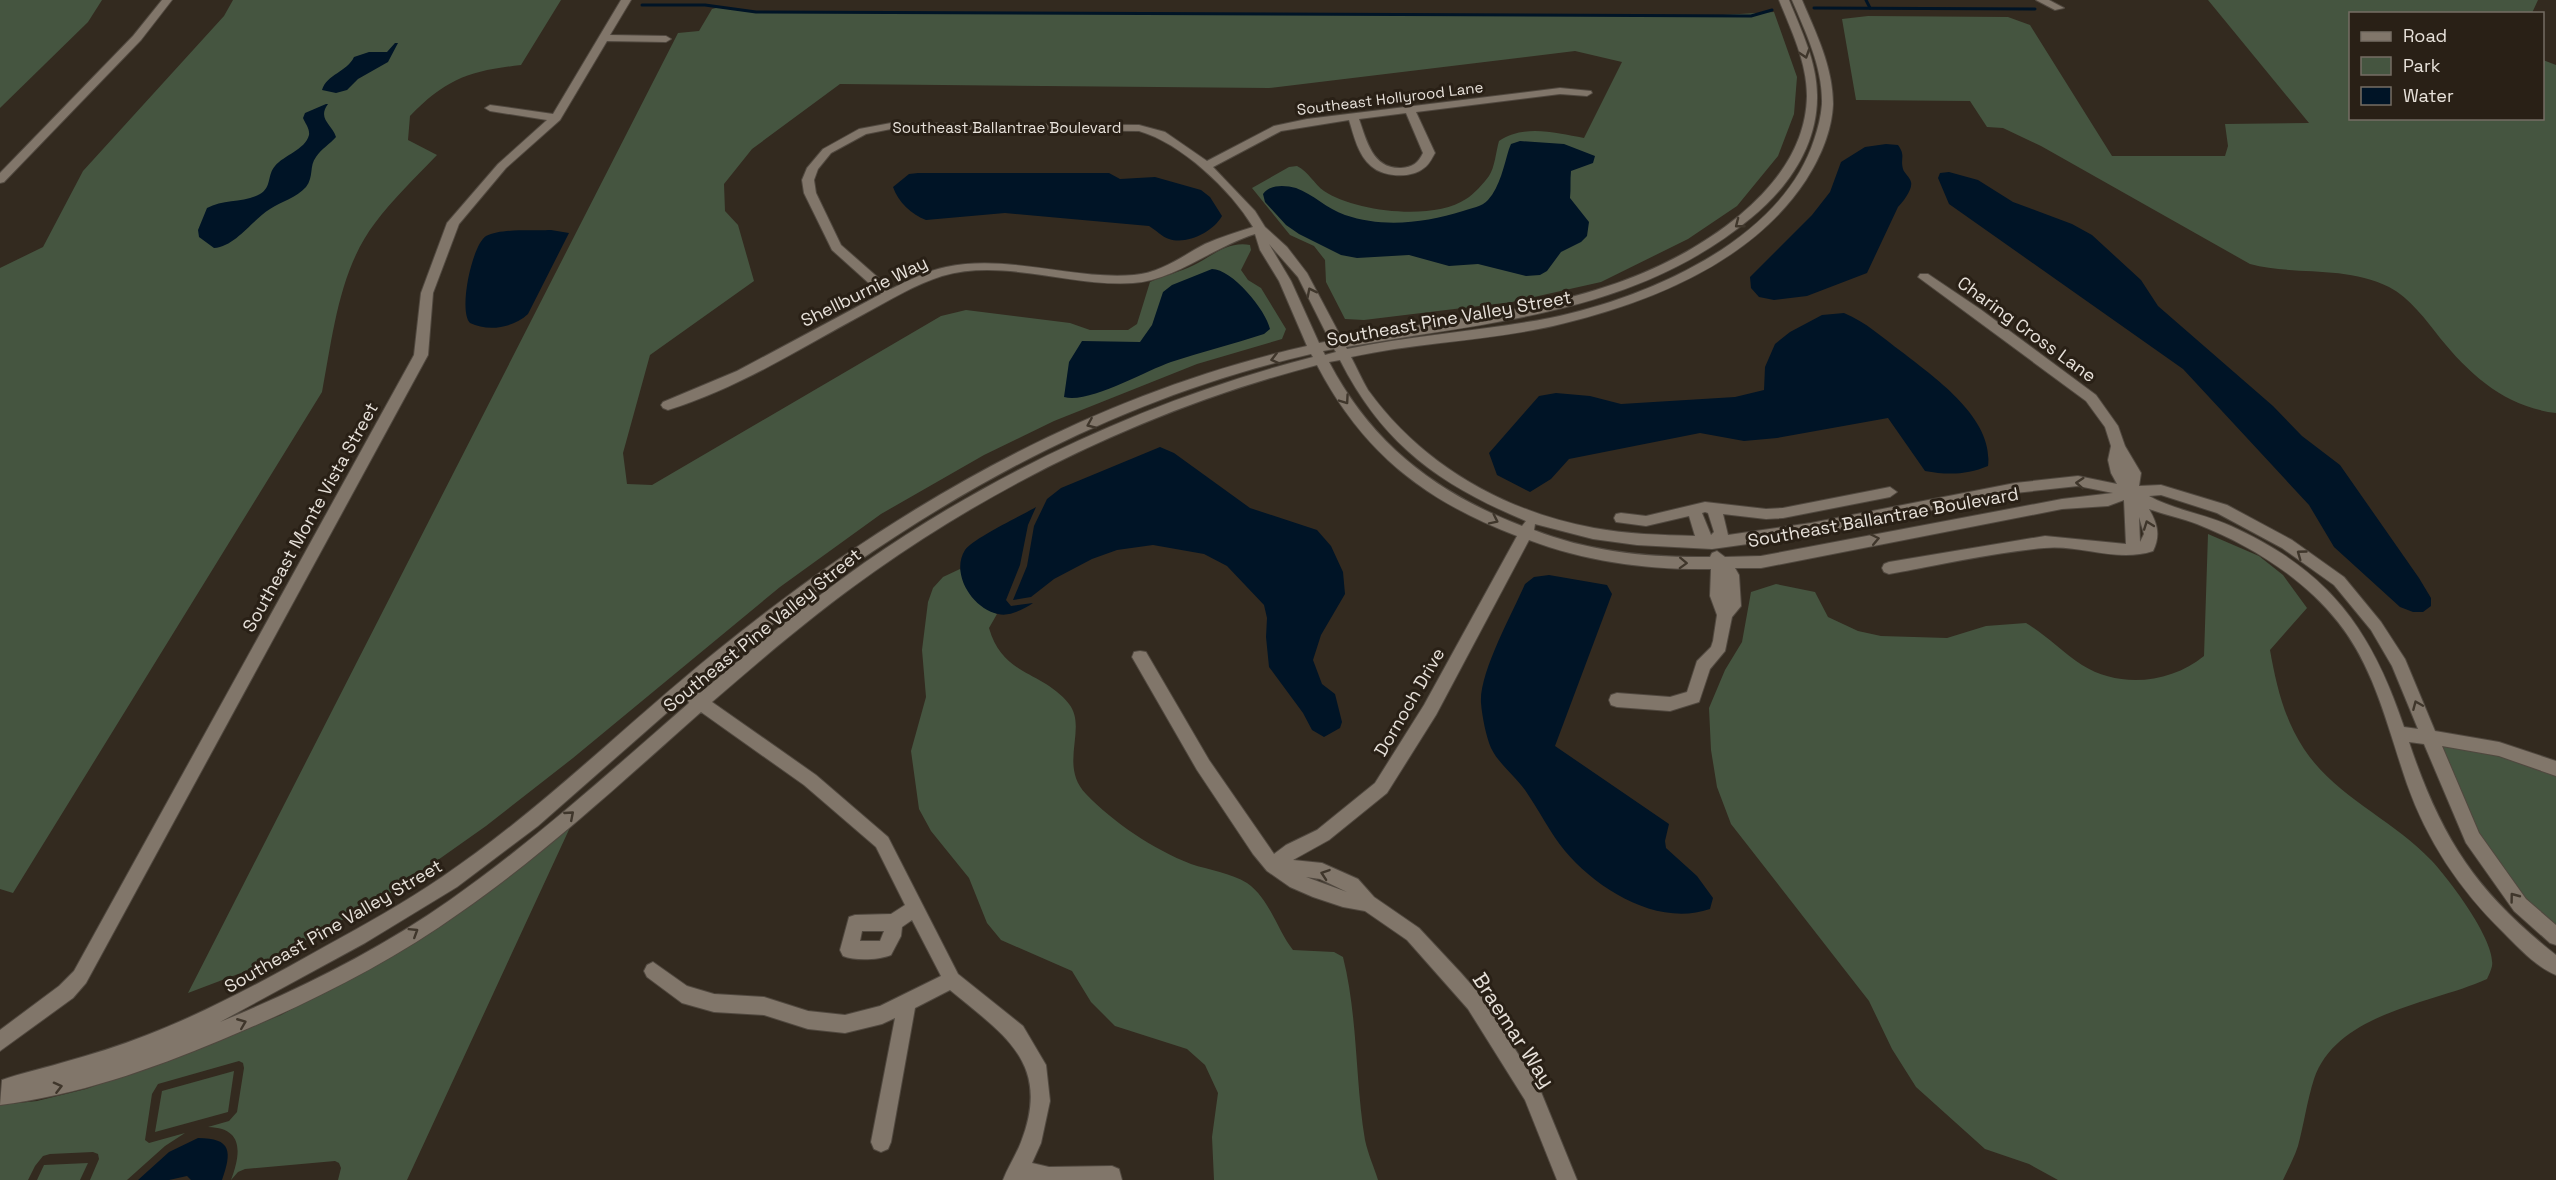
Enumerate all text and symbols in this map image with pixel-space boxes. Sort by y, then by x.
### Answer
legend [2349,12,2544,120]
text: Road [2403,24,2447,47]
one-way arrow [1798,48,1810,59]
text: Park [2403,54,2441,77]
street label: Southeast Hollyrood Lane [1296,77,1484,119]
text: Water [2403,84,2454,107]
street label: Southeast Ballantrae Boulevard [893,118,1121,137]
one-way arrow [1735,216,1746,227]
street label: Shellburnie Way [797,250,931,332]
street label: Charing Cross Lane [1953,271,2101,387]
street label: Southeast Pine Valley Street [1325,285,1573,351]
one-way arrow [1307,287,1319,298]
one-way arrow [1270,351,1280,364]
one-way arrow [1338,393,1349,404]
street label: Southeast Monte Vista Street [237,398,383,636]
one-way arrow [1086,417,1097,429]
one-way arrow [2075,477,2084,490]
street label: Southeast Ballantrae Boulevard [1746,482,2020,552]
one-way arrow [1488,513,1499,525]
one-way arrow [2143,521,2156,531]
one-way arrow [1870,533,1880,546]
street label: Southeast Pine Valley Street [658,543,866,717]
one-way arrow [2296,550,2307,561]
one-way arrow [1678,556,1687,569]
street label: Dornoch Drive [1369,644,1449,760]
one-way arrow [2412,701,2424,712]
one-way arrow [563,811,574,822]
street label: Southeast Pine Valley Street [220,854,446,998]
one-way arrow [1320,868,1331,881]
one-way arrow [2510,893,2521,904]
one-way arrow [408,928,418,940]
street label: Braemar Way [1467,967,1561,1093]
one-way arrow [236,1017,246,1030]
one-way arrow [53,1081,63,1094]

